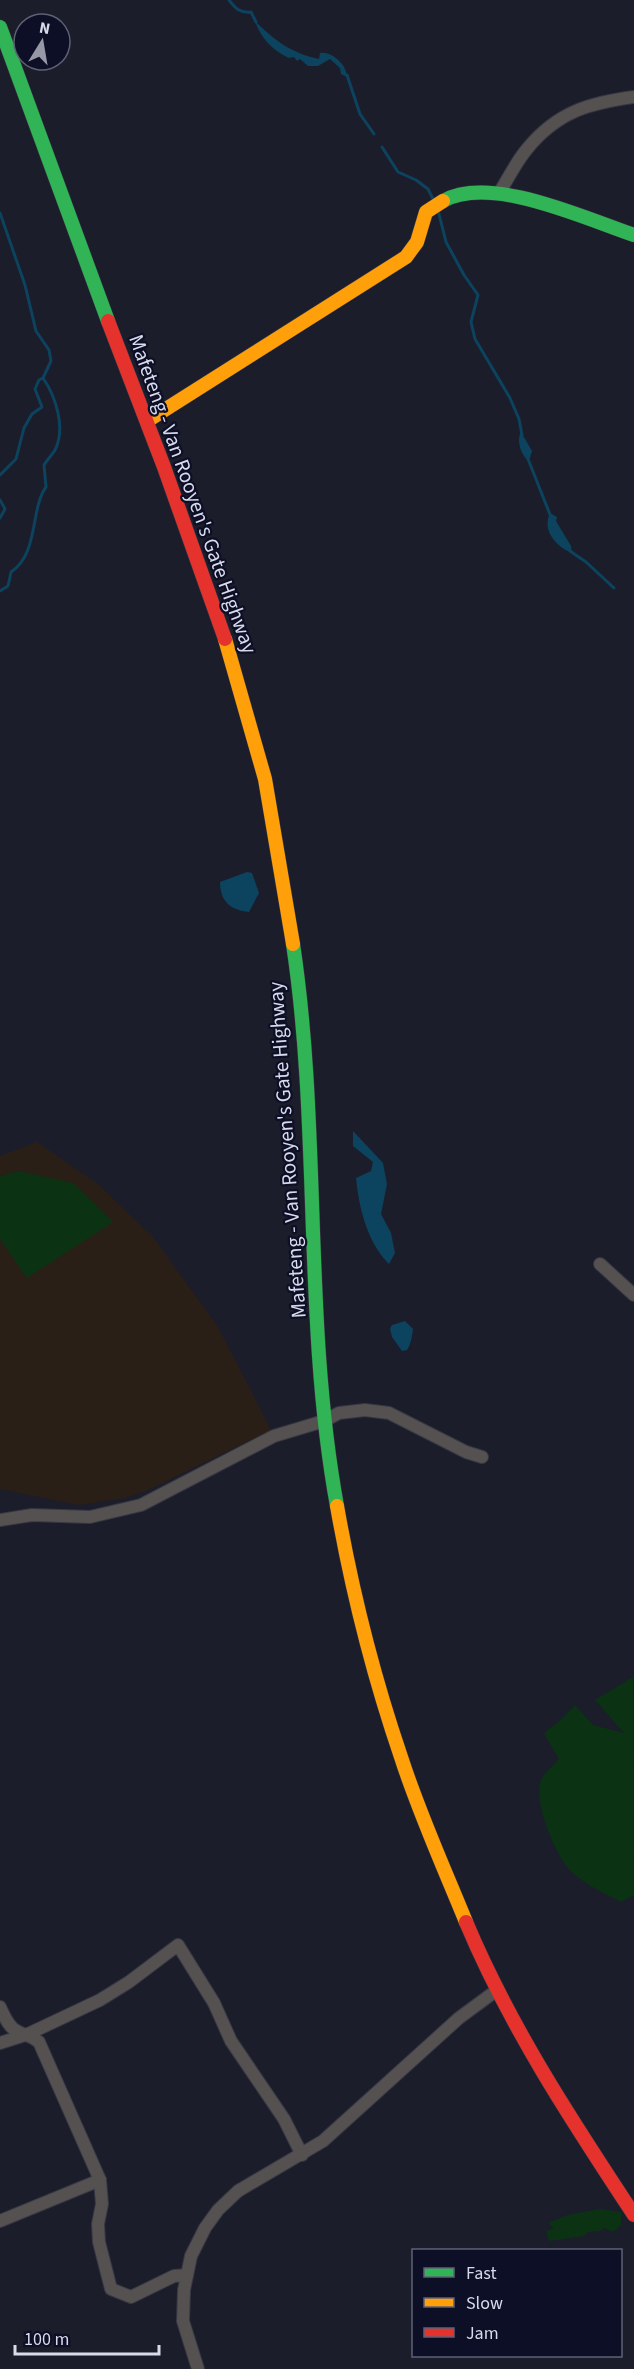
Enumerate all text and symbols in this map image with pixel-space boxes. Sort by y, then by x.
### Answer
north arrow [12,12,72,72]
text: N [37,16,52,40]
street label: Mafeteng - Van Rooyen's Gate Highway [121,330,265,658]
street label: Mafeteng - Van Rooyen's Gate Highway [260,980,314,1319]
legend [412,2249,622,2357]
text: Fast [466,2261,497,2286]
text: Slow [466,2291,503,2316]
scale bar [15,2318,159,2356]
text: Jam [466,2321,499,2346]
text: 100 m [24,2327,69,2352]

